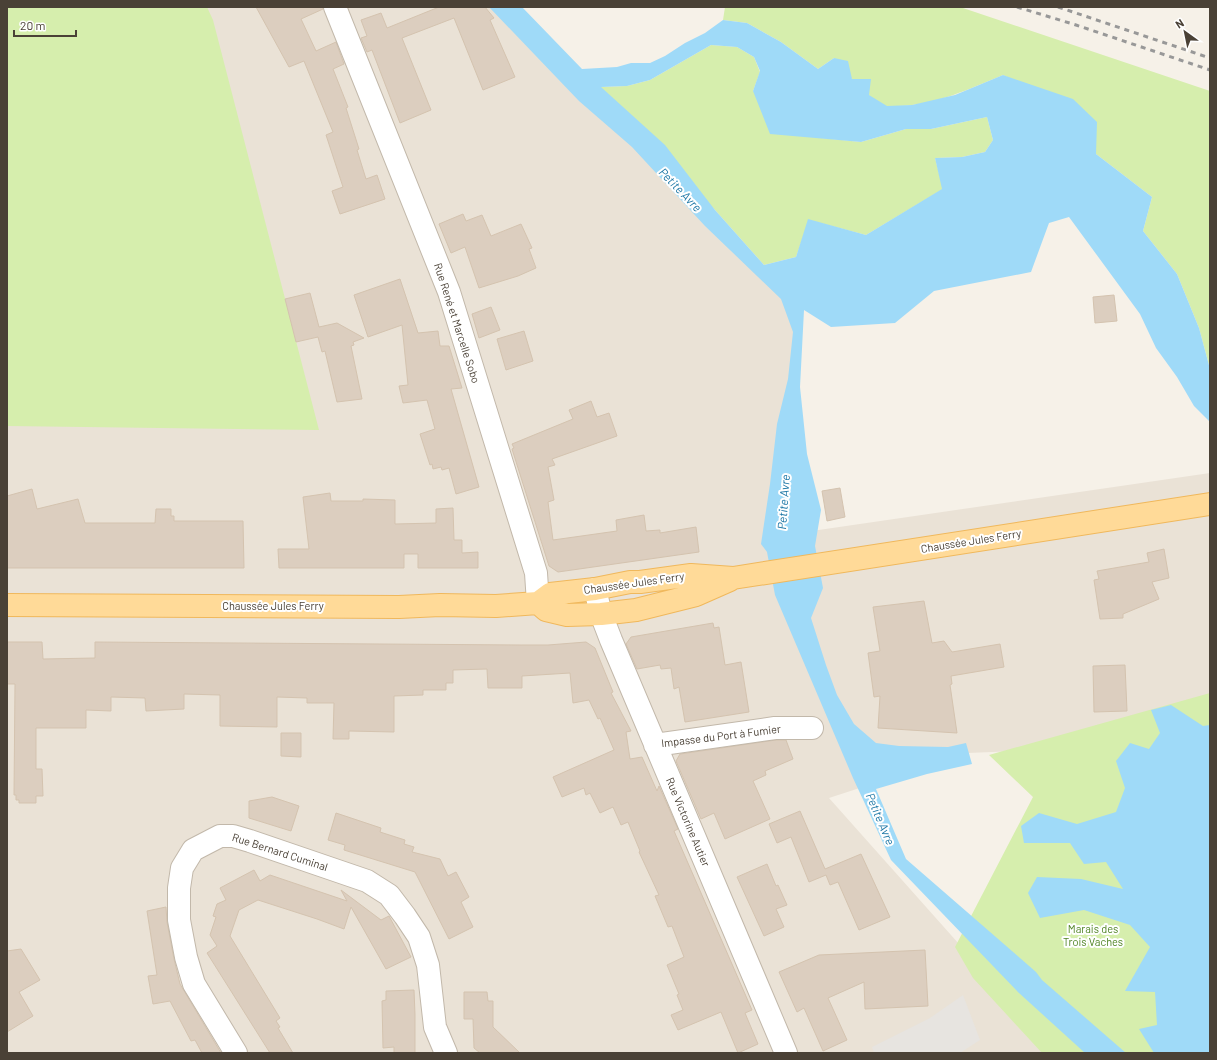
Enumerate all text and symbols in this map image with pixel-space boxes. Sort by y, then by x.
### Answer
scale bar [14,12,76,38]
north arrow [1165,12,1205,52]
text: N [1173,16,1186,31]
text: 20 m [20,18,46,32]
water label: Petite Avre [656,165,705,214]
street label: Rue René et Marcelle Sobo [432,261,483,385]
water label: Petite Avre [774,474,792,530]
street label: Chaussée Jules Ferry [920,526,1022,555]
street label: Chaussée Jules Ferry [583,569,685,596]
street label: Chaussée Jules Ferry [222,599,324,612]
street label: Impasse du Port à Fumier [660,722,782,749]
street label: Rue Victorine Autier [664,775,713,868]
water label: Petite Avre [864,790,898,847]
street label: Rue Bernard Cuminal [231,830,330,873]
park label: Marais des Trois Vaches [1063,922,1123,948]

